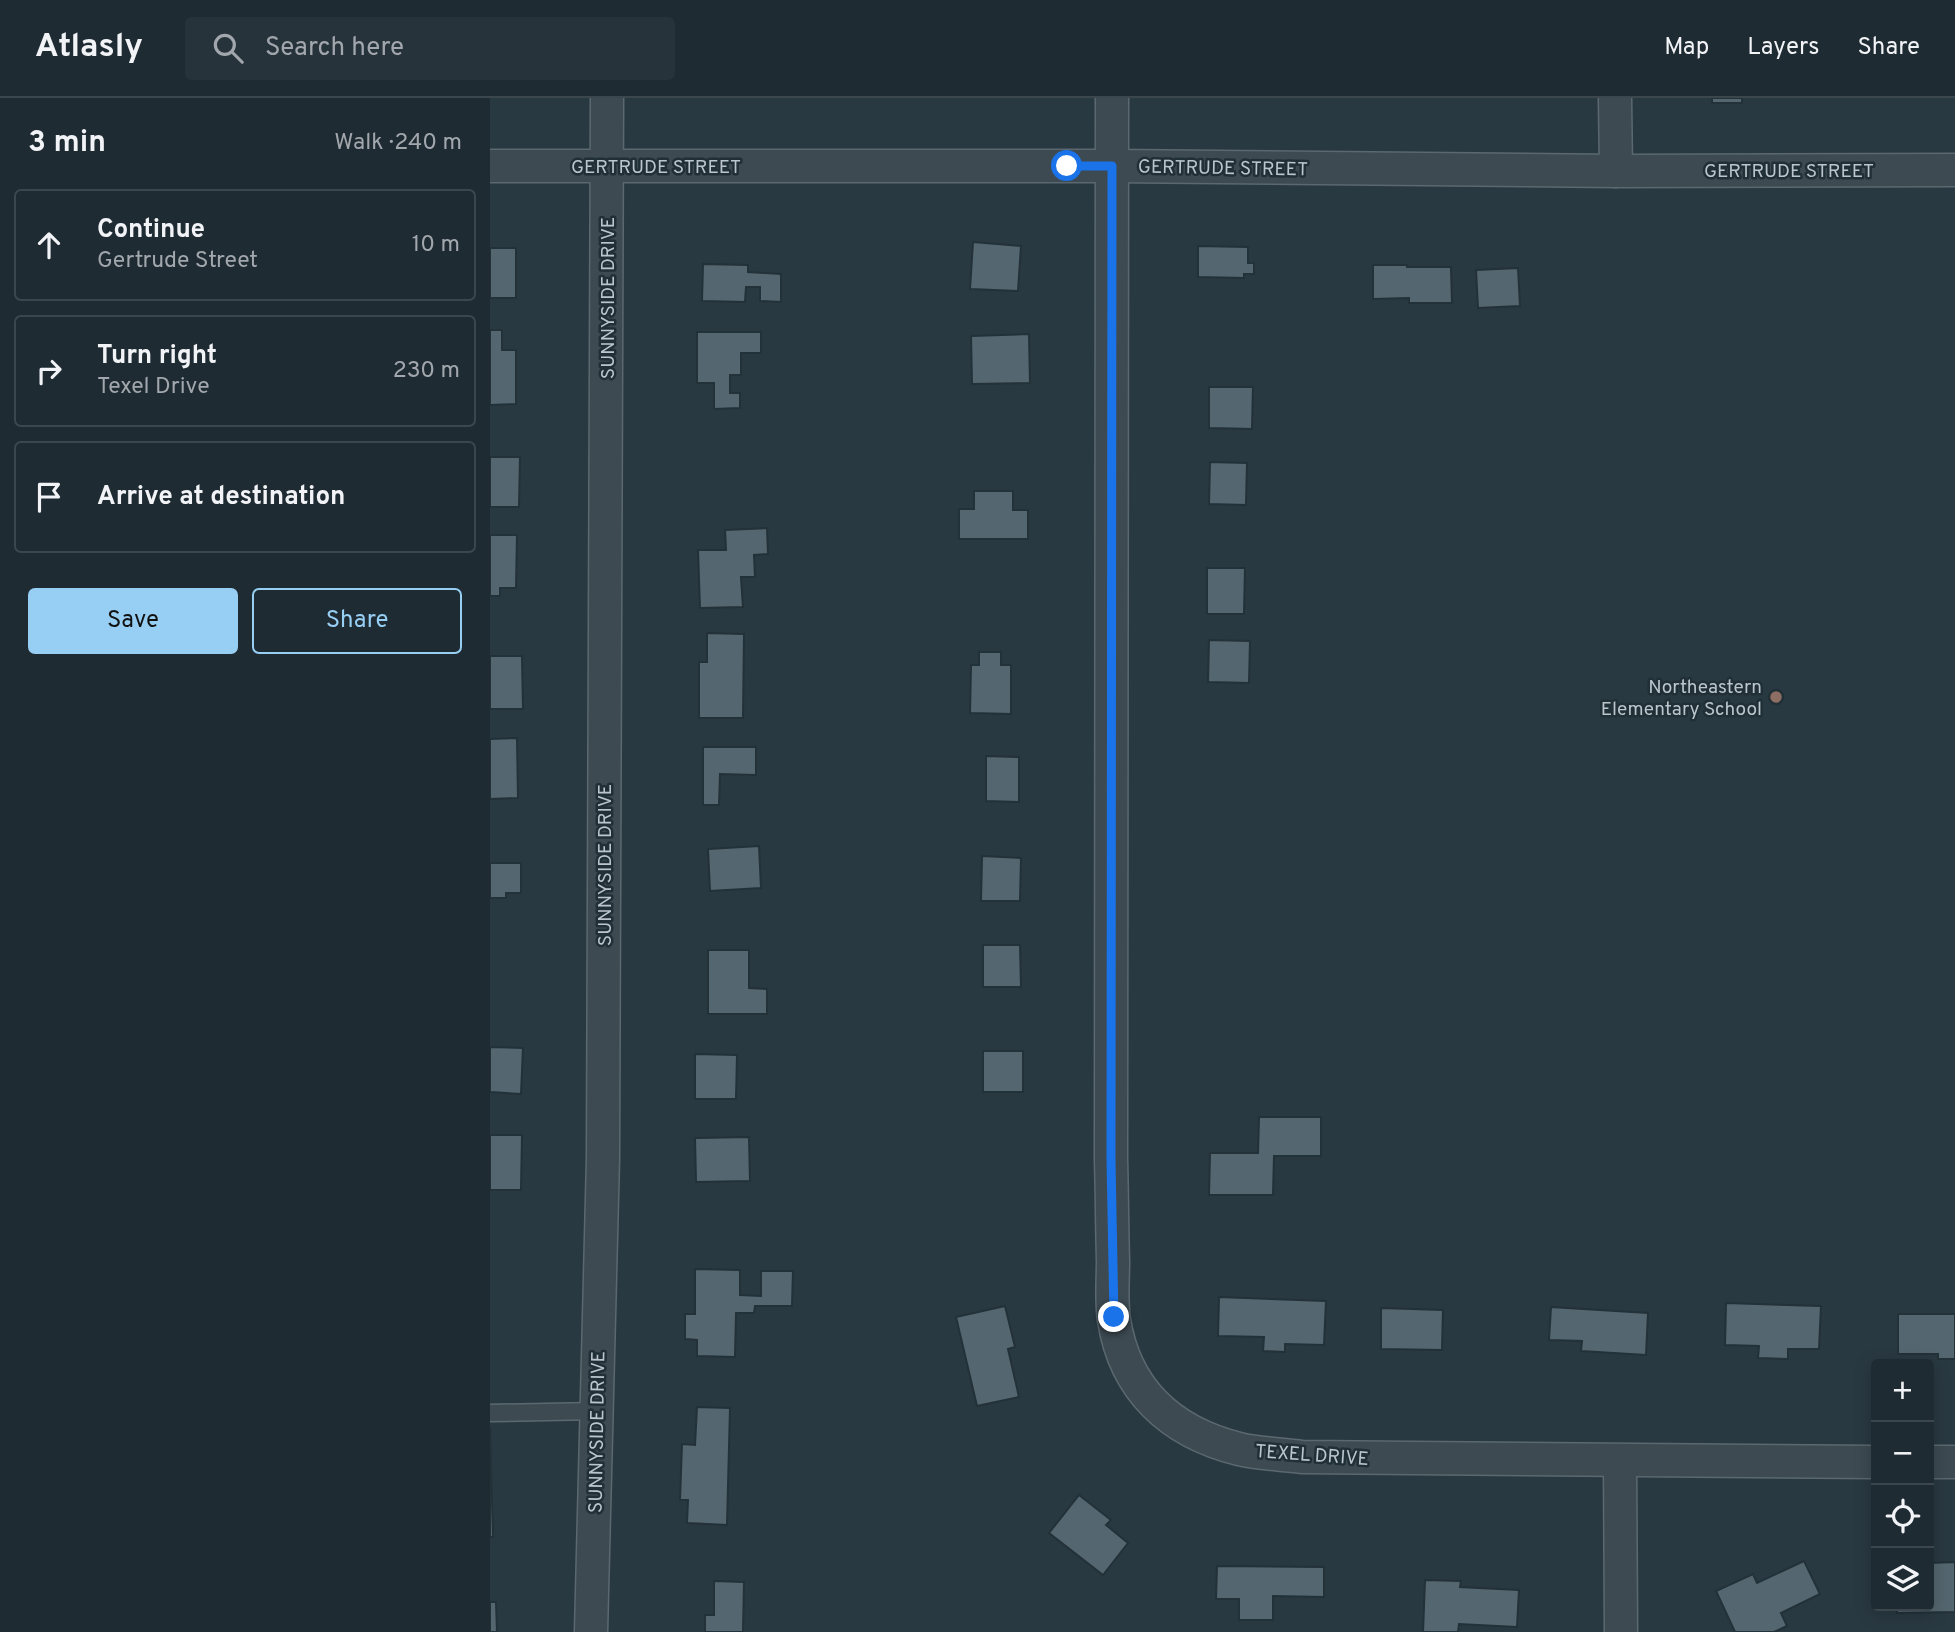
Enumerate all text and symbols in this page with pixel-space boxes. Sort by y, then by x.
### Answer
search box [185,17,675,80]
text: Atlasly [35,27,143,69]
icon: search [209,29,247,67]
text: Search here [265,32,404,65]
text: Map [1664,33,1709,63]
text: Layers [1747,33,1819,63]
text: Share [1857,33,1920,63]
text: 3 min [28,125,106,162]
text: Walk · 240 m [334,129,462,158]
route start [1051,150,1082,181]
street label: GERTRUDE STREET [571,156,741,180]
street label: GERTRUDE STREET [1138,156,1308,182]
street label: GERTRUDE STREET [1704,160,1874,184]
text: Continue [97,214,205,247]
street label: SUNNYSIDE DRIVE [597,217,621,379]
icon: ahead [30,226,68,264]
text: 10 m [412,231,460,260]
text: Gertrude Street [97,247,258,276]
text: Turn right [97,340,217,373]
icon: right [30,352,68,390]
text: 230 m [393,357,460,386]
text: Texel Drive [97,373,210,402]
icon: arrive [30,478,68,516]
text: Arrive at destination [97,481,345,514]
button: Save [28,588,238,654]
button: Share [252,588,462,654]
place label: Northeastern Elementary School [1601,676,1762,722]
marker: Northeastern Elementary School [1768,689,1784,705]
street label: SUNNYSIDE DRIVE [594,784,618,946]
route end [1098,1301,1129,1332]
street label: SUNNYSIDE DRIVE [585,1351,611,1513]
map controls [1871,1359,1934,1611]
button: + [1871,1359,1934,1422]
button: − [1871,1422,1934,1485]
street label: TEXEL DRIVE [1254,1440,1369,1472]
button: locate [1871,1485,1934,1548]
button: layers [1871,1548,1934,1611]

